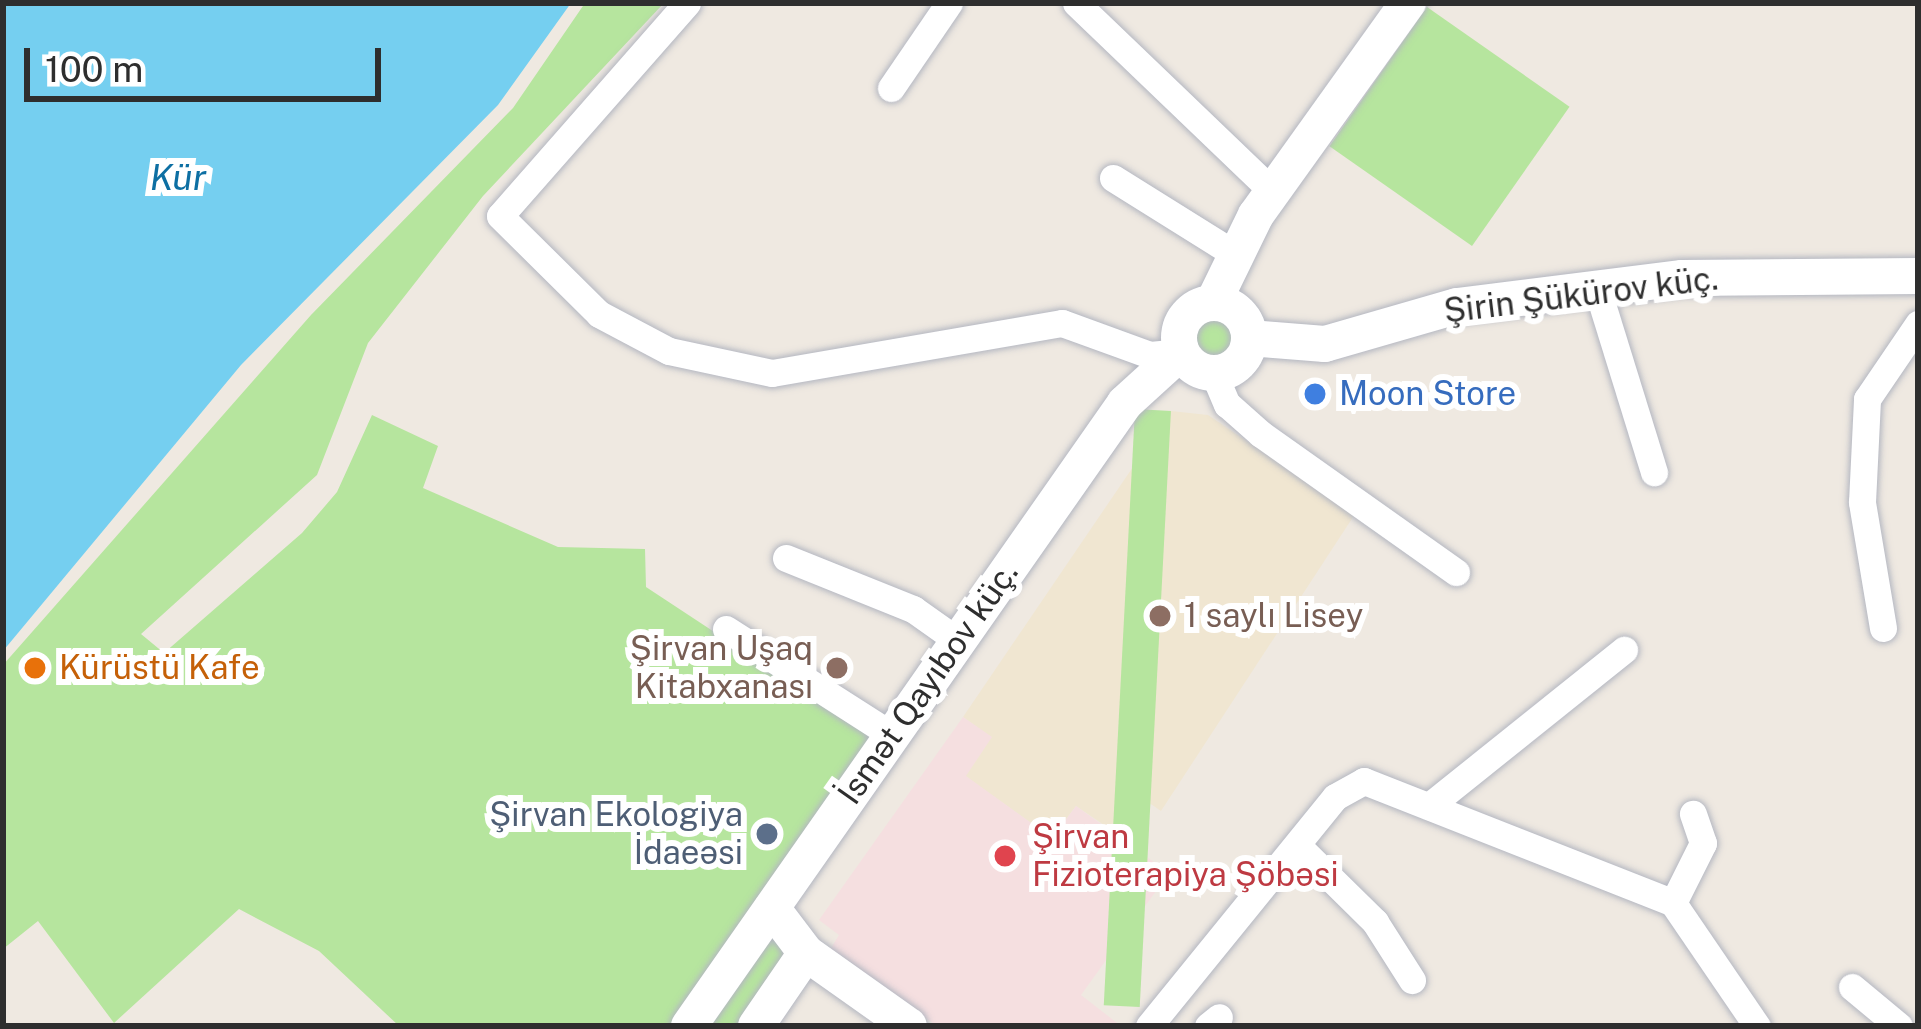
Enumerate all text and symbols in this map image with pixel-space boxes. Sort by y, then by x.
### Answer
scale bar [30,24,387,98]
text: 100 m [45,48,143,90]
water label: Kür [150,156,206,200]
street label: Şirin Şükürov küç. [1442,259,1720,331]
place label: Moon Store [1339,374,1516,414]
marker: Moon Store [1302,381,1328,407]
street label: İsmət Qayıbov küç. [830,554,1026,812]
place label: 1 saylı Lisey [1184,596,1363,636]
marker: 1 saylı Lisey [1147,603,1173,629]
place label: Şirvan Uşaq Kitabxanası [630,629,813,707]
place label: Kürüstü Kafe [59,648,260,688]
marker: Kürüstü Kafe [22,655,48,681]
marker: Şirvan Uşaq Kitabxanası [824,655,850,681]
place label: Şirvan Ekologiya İdaeəsi [489,795,743,873]
place label: Şirvan Fizioterapiya Şöbəsi [1032,817,1339,895]
marker: Şirvan Ekologiya İdaeəsi [754,821,780,847]
marker: Şirvan Fizioterapiya Şöbəsi [989,840,1021,872]

